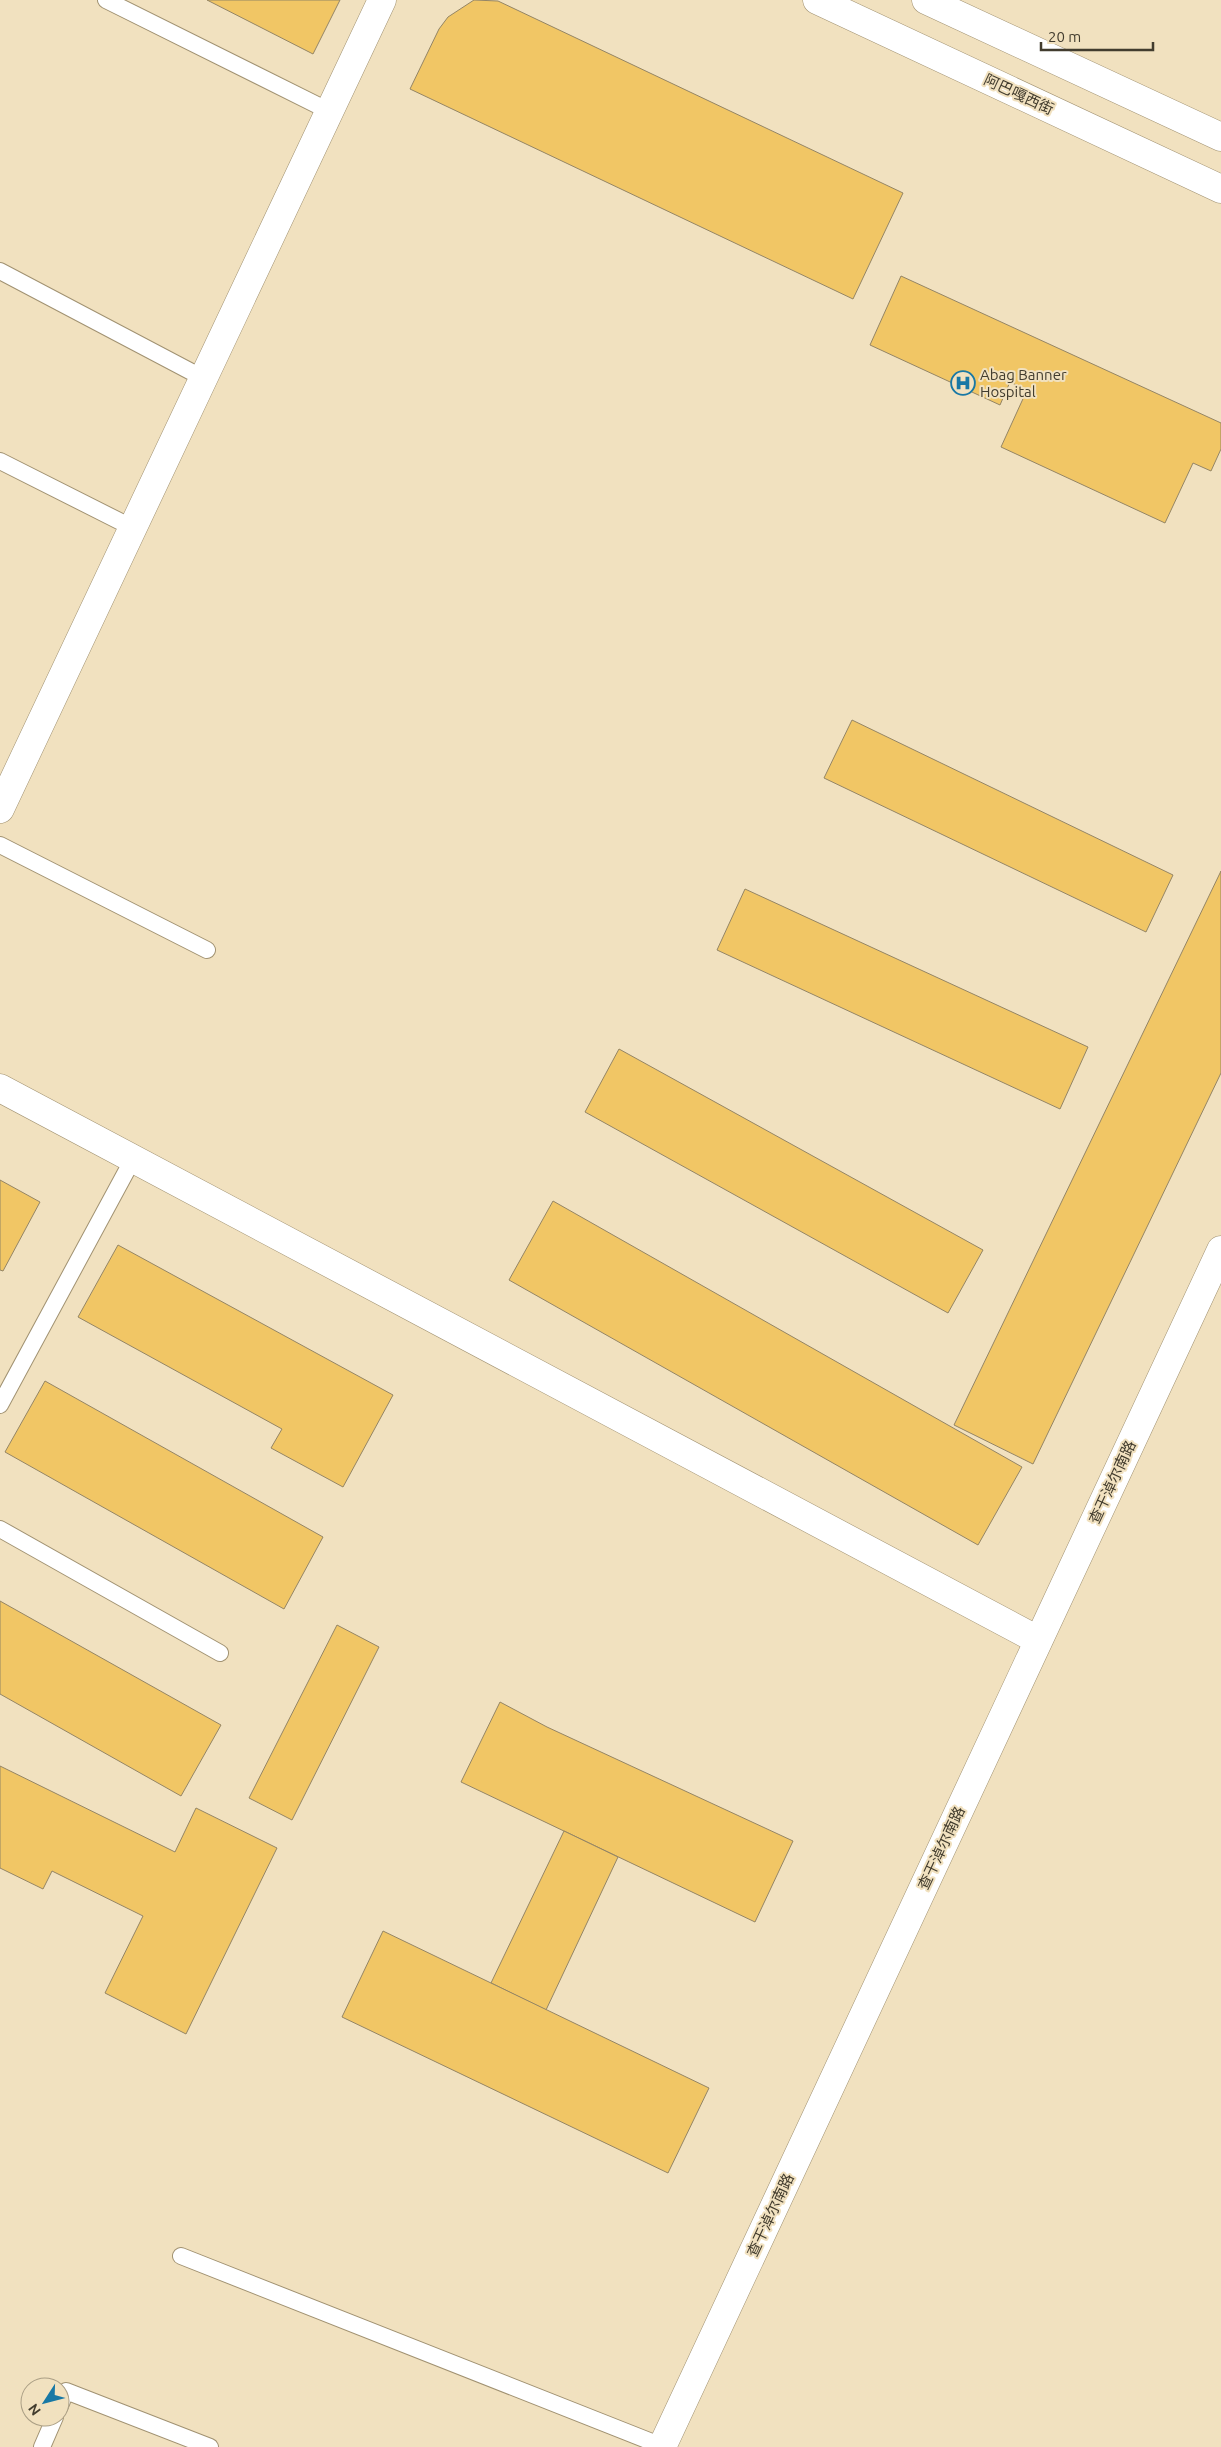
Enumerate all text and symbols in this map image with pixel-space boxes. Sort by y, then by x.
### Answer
scale bar [1041,20,1154,52]
text: 20 m [1048,28,1081,45]
street label: 阿巴嘎西街 [981,70,1057,118]
place label: Abag Banner Hospital [980,366,1067,400]
hospital icon: Abag Banner Hospital [950,370,976,396]
street label: 查干淖尔南路 [1085,1438,1139,1526]
street label: 查干淖尔南路 [914,1804,968,1892]
street label: 查干淖尔南路 [743,2171,797,2259]
north arrow [20,2377,70,2427]
text: N [25,2401,44,2419]

